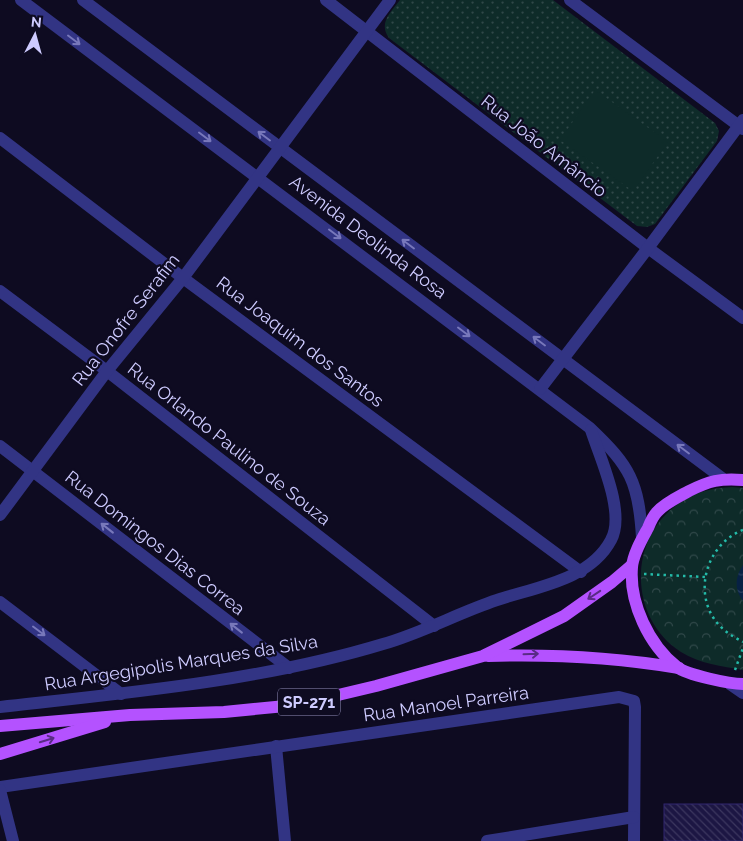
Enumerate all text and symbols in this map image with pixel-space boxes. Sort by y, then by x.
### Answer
north arrow [10,10,60,60]
text: N [30,14,43,31]
one-way arrow [67,34,80,45]
street label: Rua João Amâncio [477,90,611,201]
one-way arrow [198,131,211,142]
one-way arrow [258,131,271,142]
street label: Avenida Deolinda Rosa [286,171,451,303]
one-way arrow [328,229,342,239]
one-way arrow [401,239,415,249]
street label: Rua Onofre Serafim [68,250,184,390]
street label: Rua Joaquim dos Santos [213,272,388,411]
one-way arrow [457,327,471,337]
one-way arrow [532,336,546,346]
street label: Rua Orlando Paulino de Souza [124,358,335,529]
one-way arrow [677,444,690,455]
street label: Rua Domingos Dias Correa [61,466,249,619]
one-way arrow [101,523,114,534]
one-way arrow [587,590,601,600]
one-way arrow [229,623,243,633]
one-way arrow [32,626,45,637]
street label: Rua Argegipolis Marques da Silva [43,631,319,695]
one-way arrow [523,650,539,659]
street label: Rua Manoel Parreira [362,682,530,726]
road number: SP-271 [278,689,340,716]
one-way arrow [38,735,54,745]

